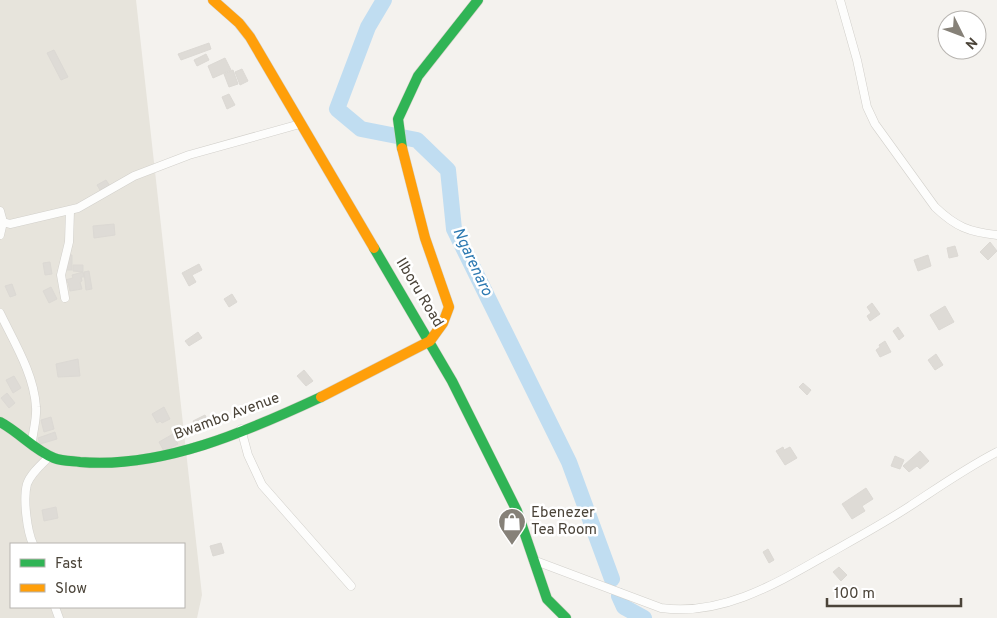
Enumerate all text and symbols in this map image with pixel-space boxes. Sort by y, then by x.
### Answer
north arrow [937,10,987,60]
text: N [961,33,980,52]
water label: Ngarenaro [448,225,497,300]
street label: Ilboru Road [391,255,447,331]
street label: Bwambo Avenue [172,389,282,445]
place label: Ebenezer Tea Room [531,504,597,540]
shop icon: Ebenezer Tea Room [497,507,527,546]
legend [10,543,185,608]
text: Fast [55,555,83,574]
scale bar [827,576,961,608]
text: Slow [55,580,87,599]
text: 100 m [834,585,875,604]

